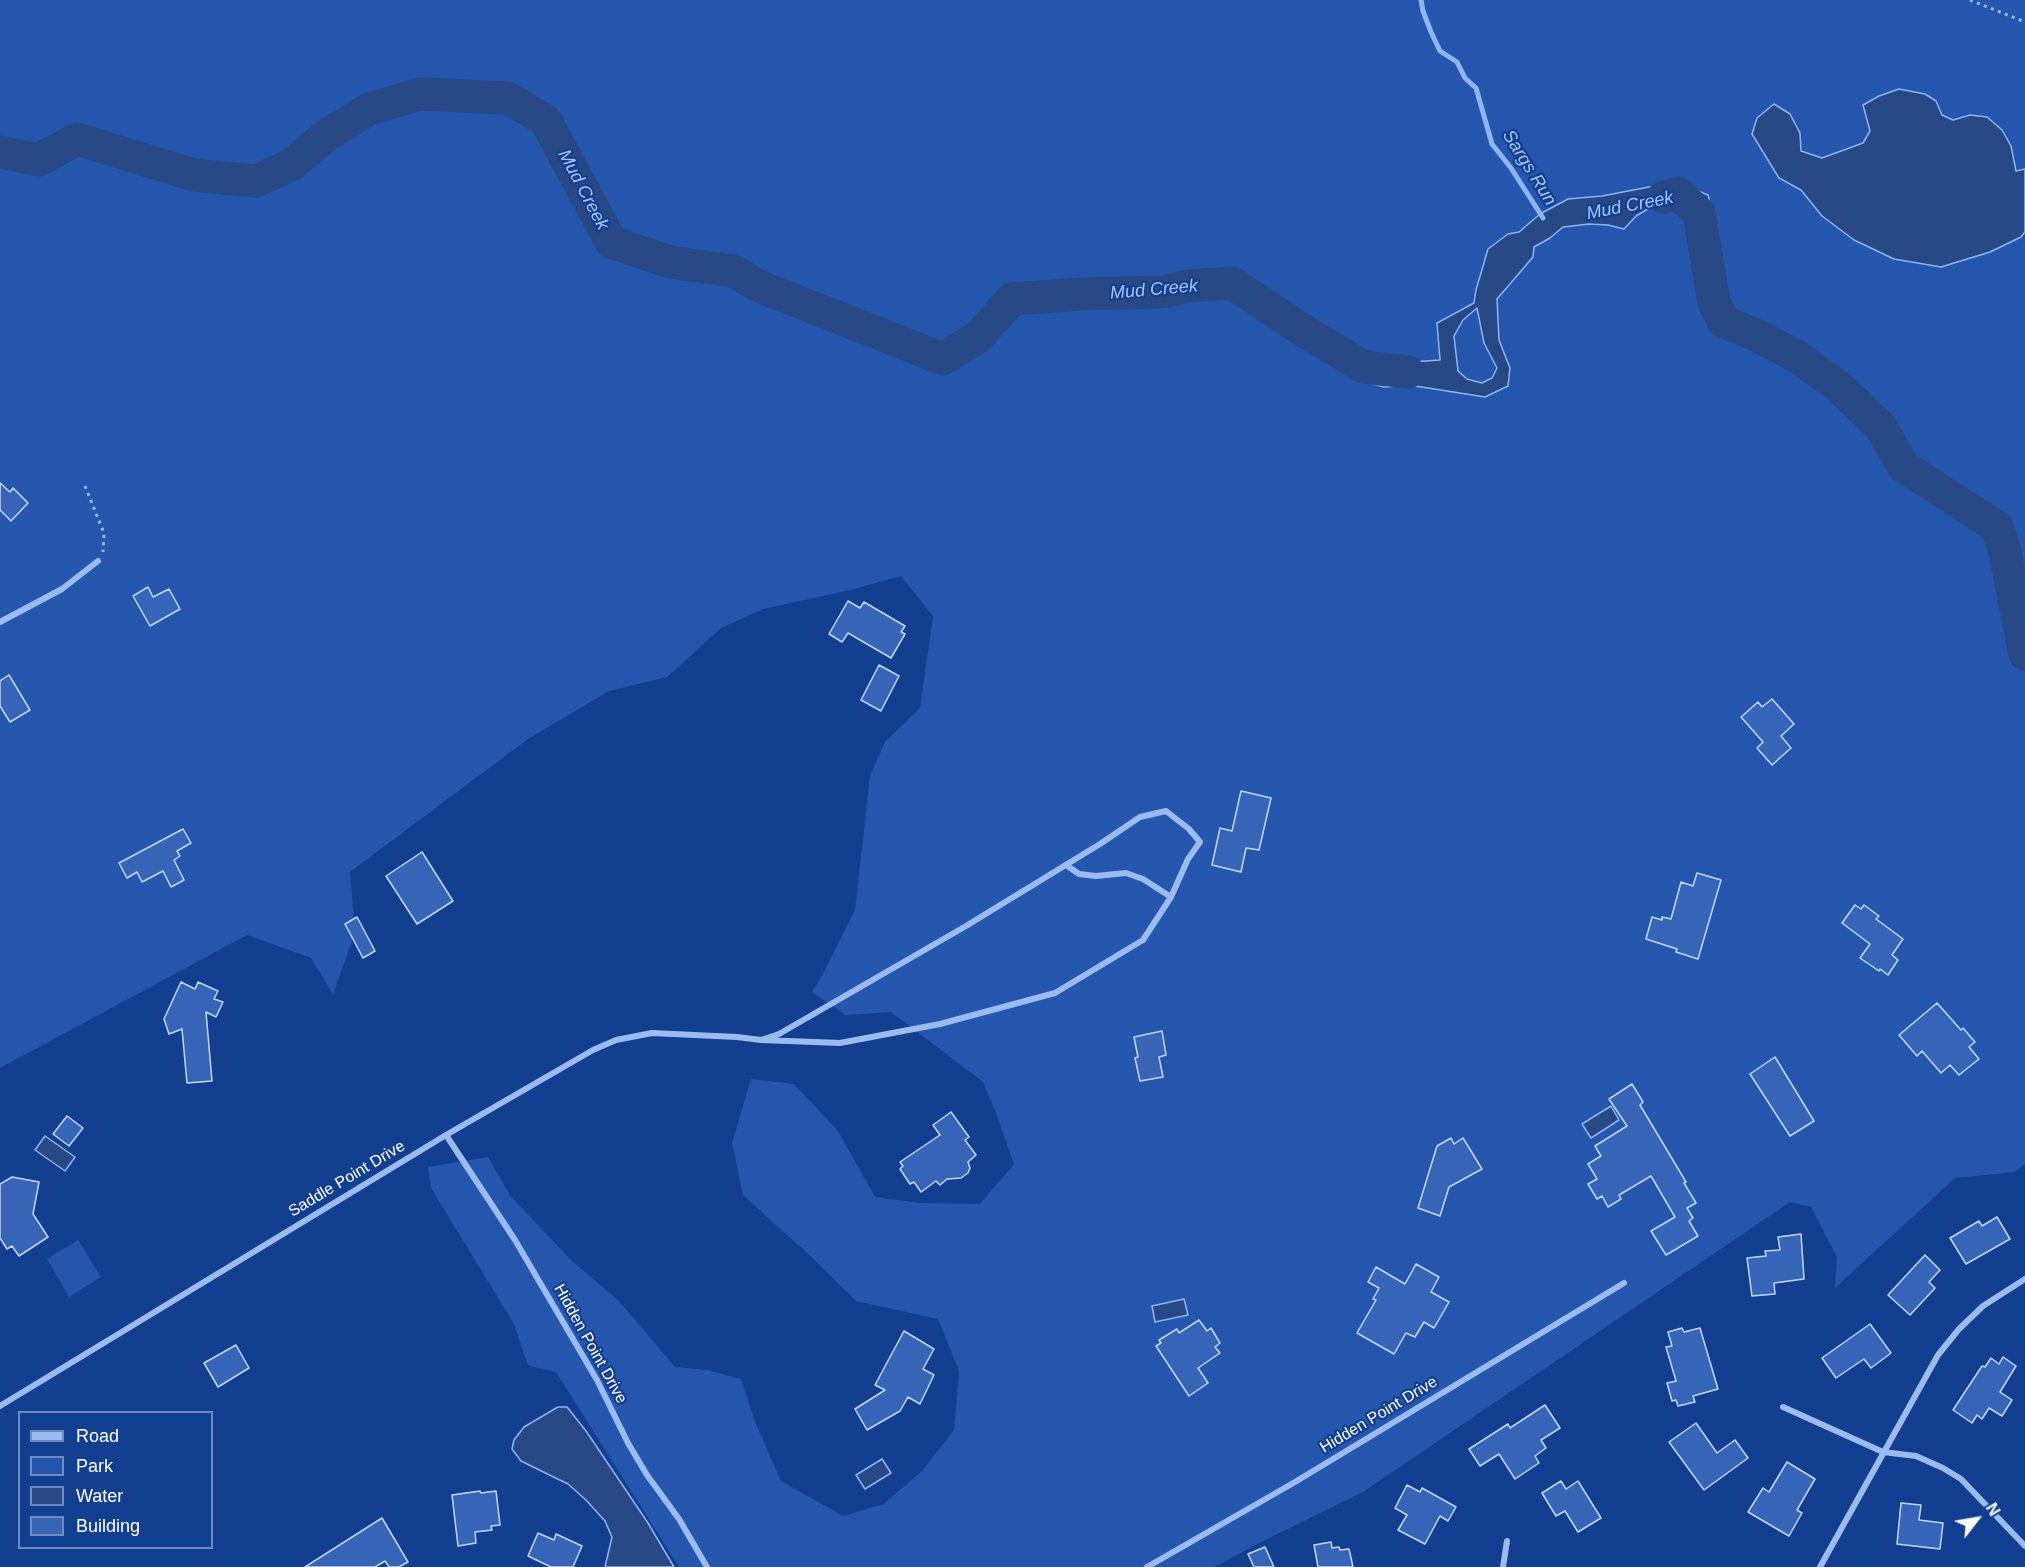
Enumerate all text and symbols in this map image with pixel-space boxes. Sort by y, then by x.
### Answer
water label: Sargs Run [1497,126,1561,210]
water label: Mud Creek [553,146,613,234]
water label: Mud Creek [1585,187,1675,225]
water label: Mud Creek [1109,275,1199,305]
street label: Saddle Point Drive [285,1137,409,1221]
street label: Hidden Point Drive [549,1281,631,1407]
street label: Hidden Point Drive [1317,1372,1441,1458]
legend [18,1411,213,1549]
text: Road [76,1426,119,1446]
text: Park [76,1456,113,1476]
text: Water [76,1486,123,1506]
north arrow [1947,1489,2007,1549]
text: N [1983,1500,2003,1519]
text: Building [76,1516,140,1536]

